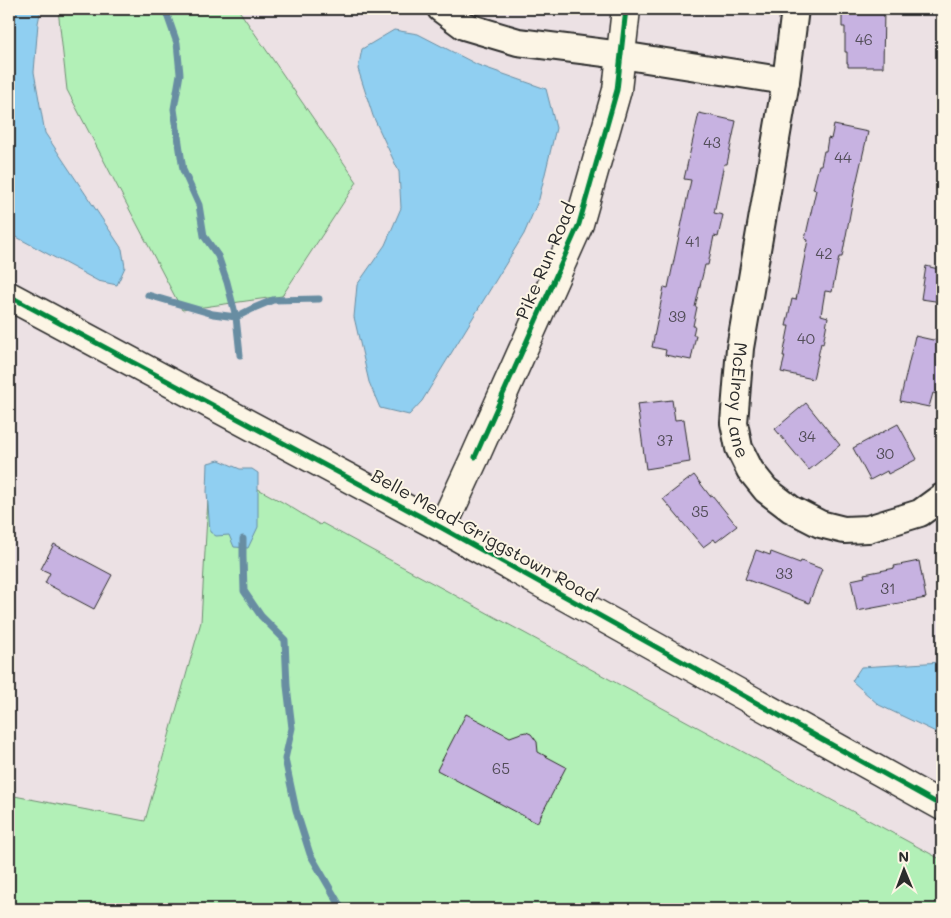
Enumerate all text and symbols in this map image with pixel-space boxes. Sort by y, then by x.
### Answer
house number: 46 [855,29,873,49]
house number: 43 [703,132,721,152]
house number: 44 [834,147,852,167]
street label: Pike Run Road [510,198,581,323]
house number: 41 [685,231,701,251]
house number: 42 [815,243,833,263]
house number: 39 [668,306,686,326]
house number: 40 [797,328,815,348]
street label: McElroy Lane [723,341,755,462]
house number: 34 [798,426,816,446]
house number: 37 [656,430,674,450]
house number: 30 [876,443,894,463]
street label: Belle Mead-Griggstown Road [367,463,602,607]
house number: 35 [691,501,709,521]
house number: 33 [775,563,793,583]
house number: 31 [880,578,896,598]
house number: 65 [492,758,510,778]
north arrow [878,846,928,896]
text: N [898,847,909,866]

